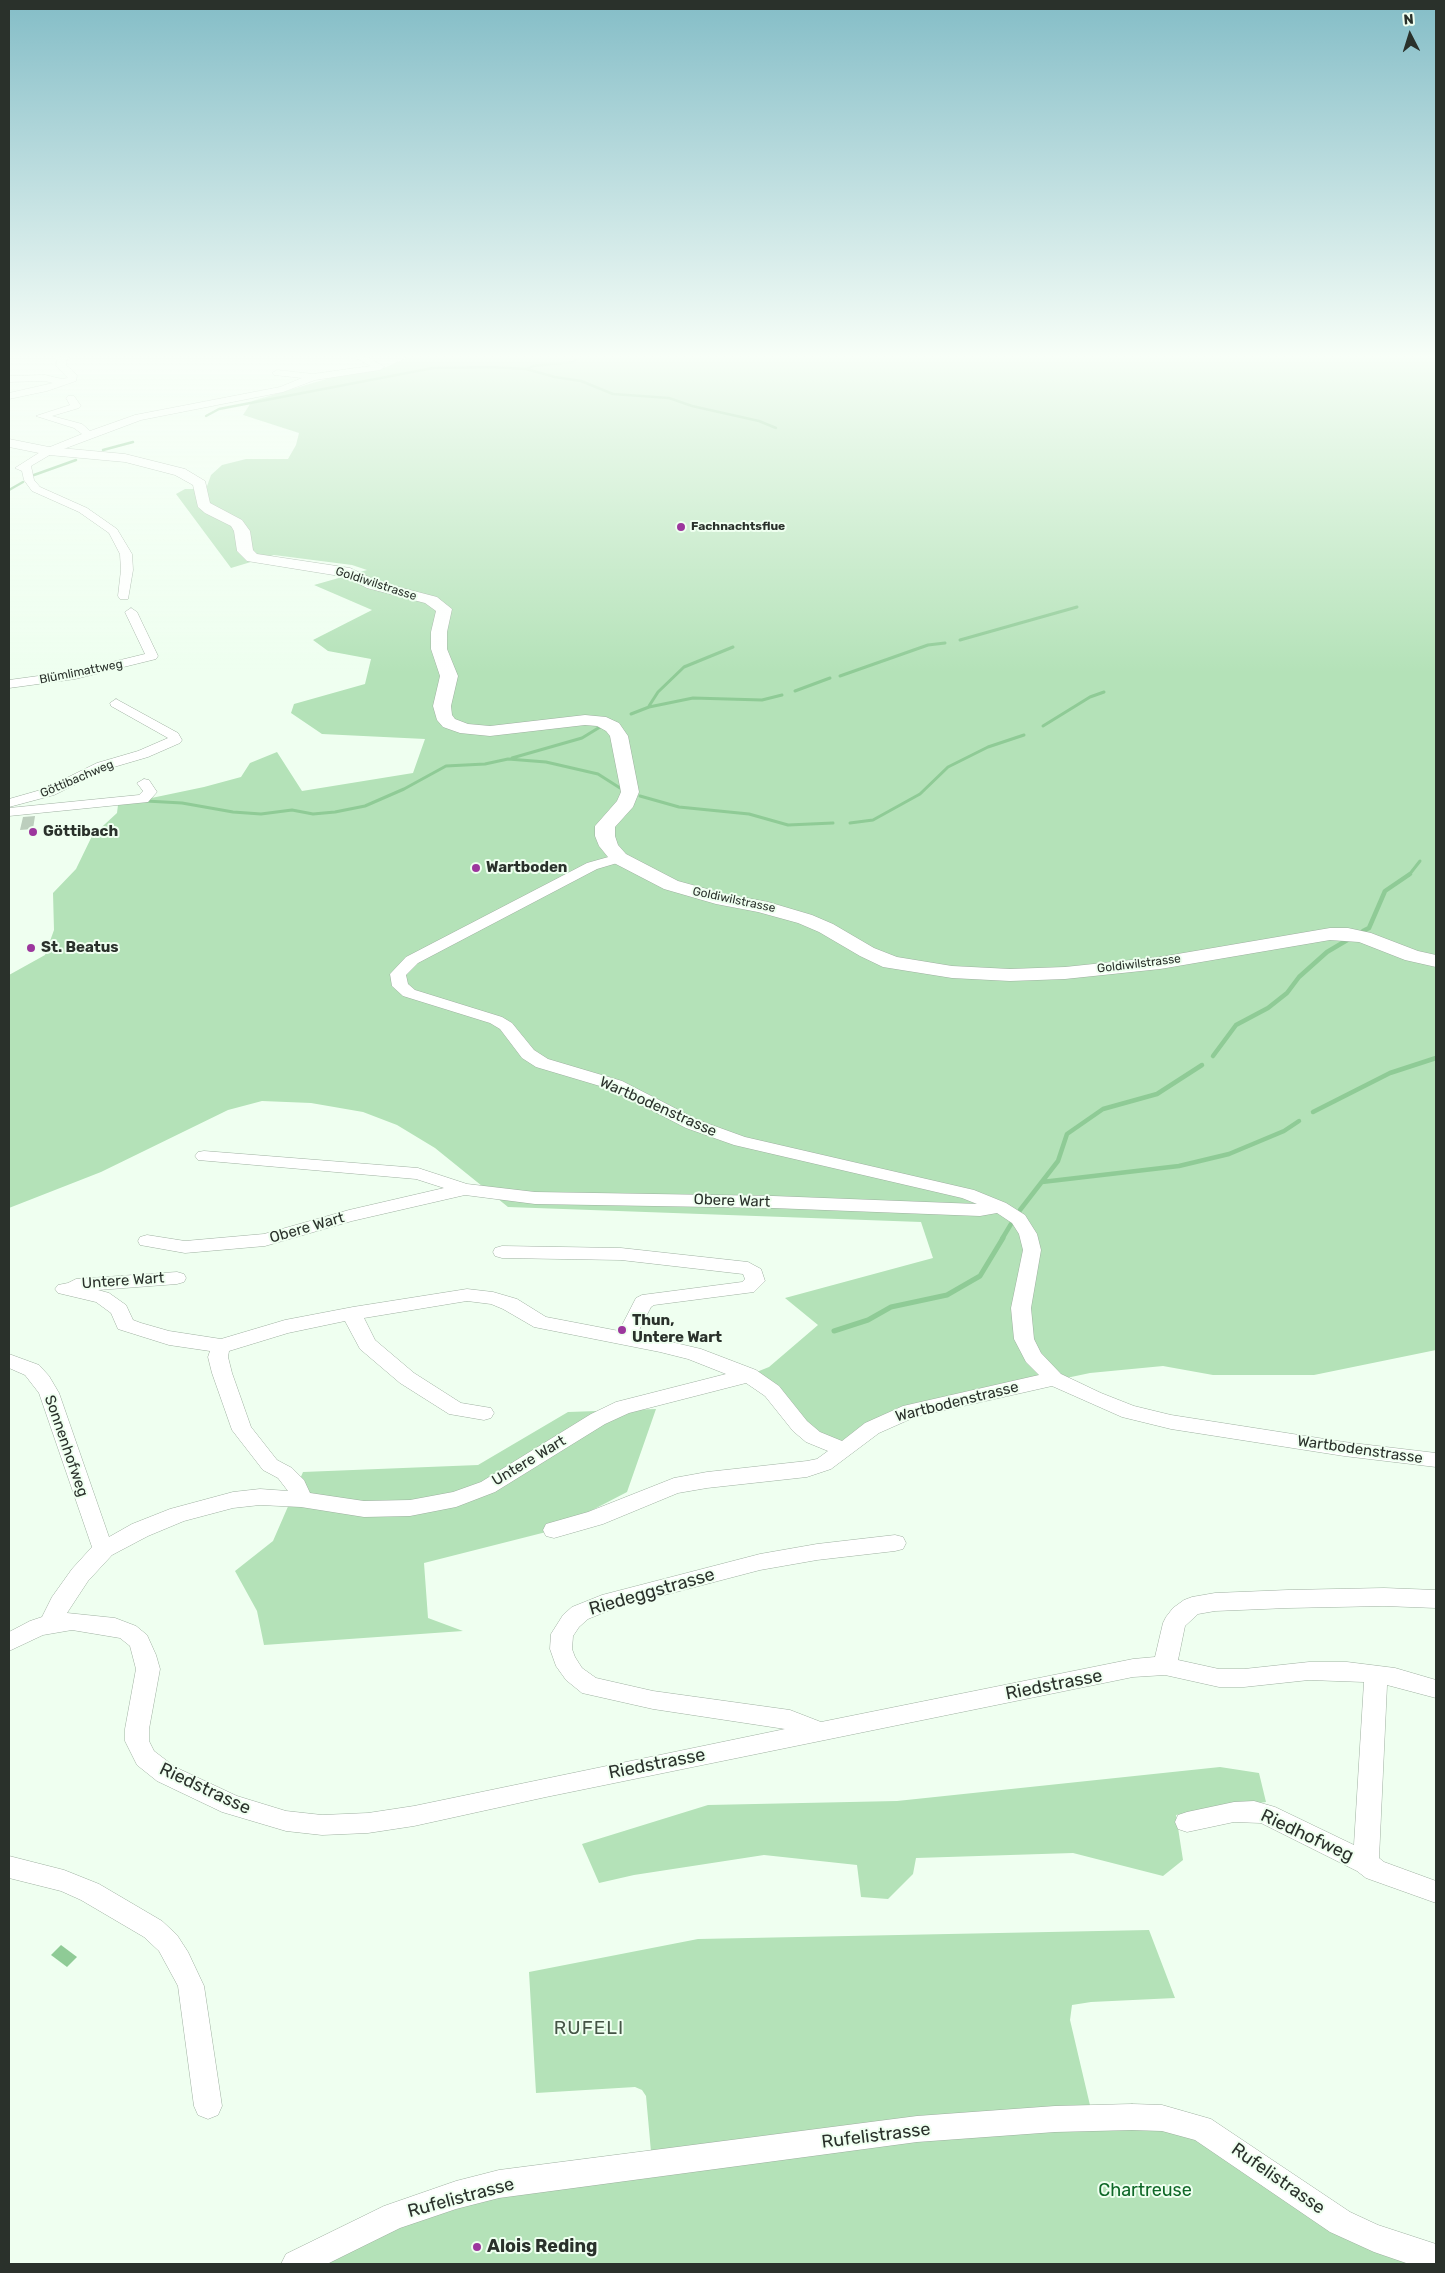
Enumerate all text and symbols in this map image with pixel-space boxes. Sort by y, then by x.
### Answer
north arrow [1385,10,1435,60]
text: N [1403,11,1414,28]
place label: Fachnachtsflue [691,520,785,534]
marker: Fachnachtsflue [675,521,687,533]
street label: Goldiwilstrasse [334,564,418,604]
street label: Blümlimattweg [38,657,124,687]
street label: Göttibachweg [38,757,116,801]
place label: Göttibach [43,823,118,841]
marker: Göttibach [27,826,39,838]
place label: Wartboden [486,859,567,877]
marker: Wartboden [470,862,482,874]
street label: Goldiwilstrasse [691,884,777,916]
place label: St. Beatus [41,939,119,957]
marker: St. Beatus [25,942,37,954]
street label: Goldiwilstrasse [1096,952,1182,976]
street label: Wartbodenstrasse [597,1073,719,1141]
street label: Obere Wart [693,1191,771,1211]
street label: Obere Wart [268,1209,346,1247]
street label: Untere Wart [81,1269,165,1293]
place label: Thun, Untere Wart [632,1312,722,1347]
marker: Thun, Untere Wart [616,1324,628,1336]
street label: Wartbodenstrasse [893,1378,1021,1426]
street label: Sonnenhofweg [40,1393,92,1499]
street label: Untere Wart [489,1432,569,1490]
street label: Wartbodenstrasse [1296,1432,1424,1468]
street label: Riedeggstrasse [587,1564,717,1620]
street label: Riedstrasse [1004,1665,1104,1705]
street label: Riedstrasse [607,1744,707,1784]
street label: Riedstrasse [156,1758,254,1820]
street label: Riedhofweg [1257,1805,1357,1867]
district label: RUFELI [553,2018,625,2040]
street label: Rufelistrasse [820,2119,932,2153]
street label: Rufelistrasse [1227,2139,1329,2219]
street label: Rufelistrasse [405,2173,517,2223]
park label: Chartreuse [1098,2180,1192,2202]
place label: Alois Reding [487,2236,597,2258]
marker: Alois Reding [471,2241,483,2253]

